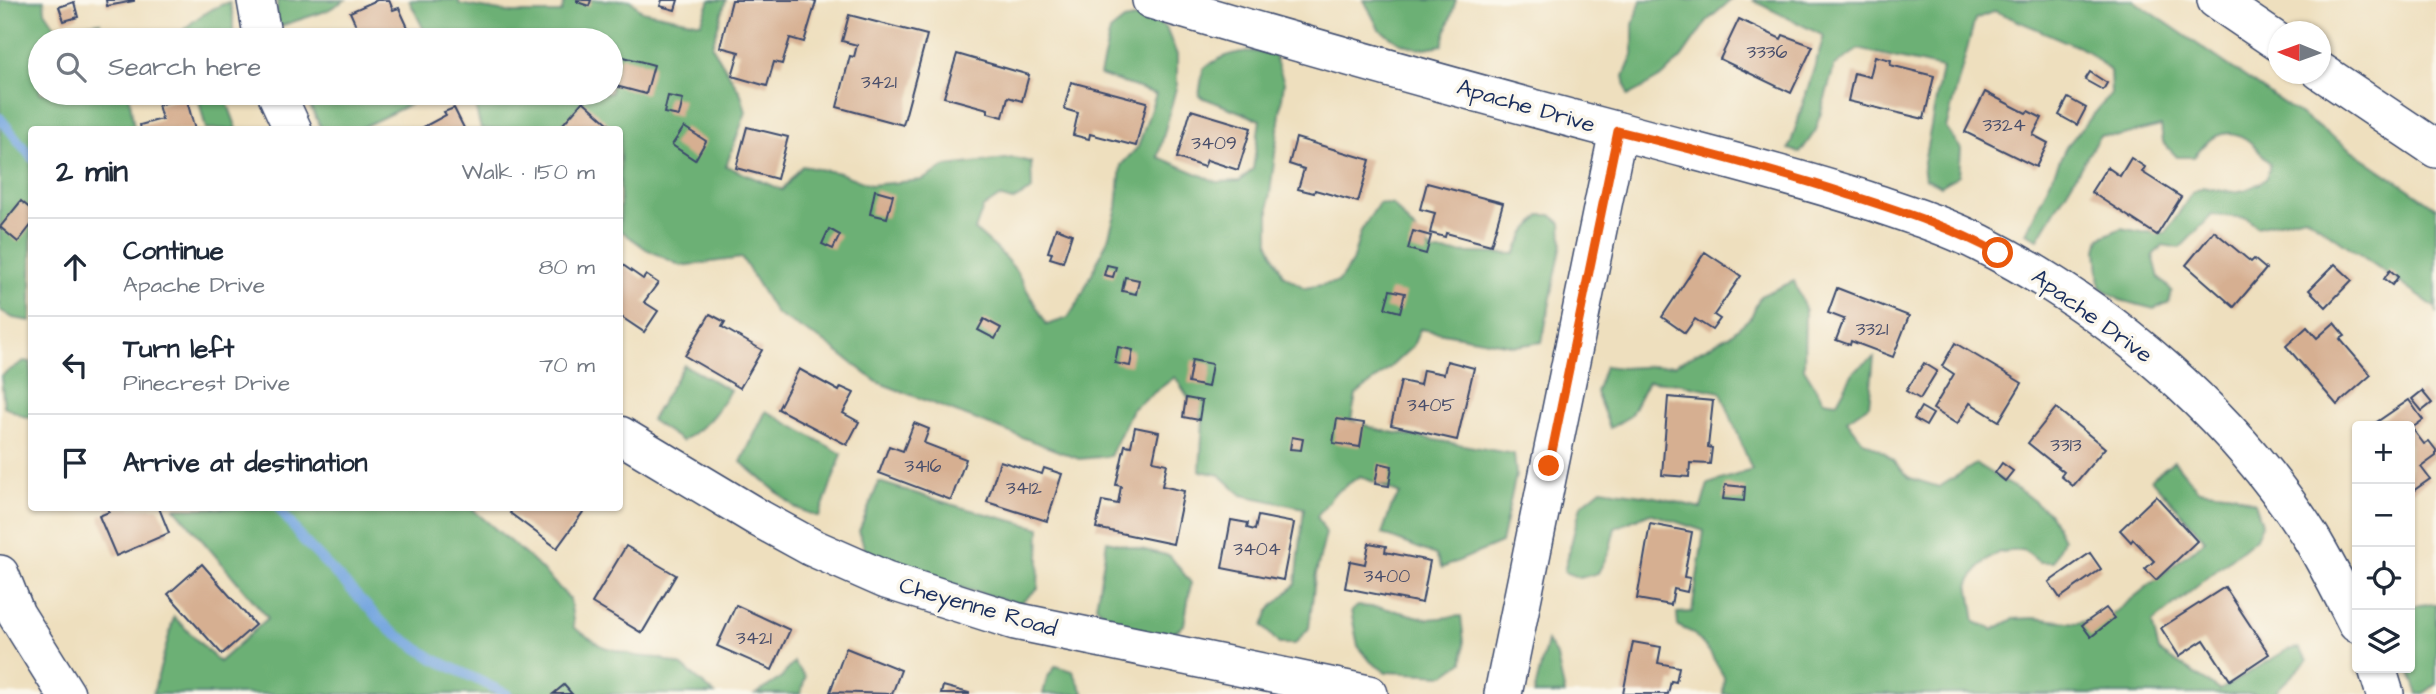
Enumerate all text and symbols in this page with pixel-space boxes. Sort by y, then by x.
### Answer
north arrow [2268,21,2331,84]
search box [28,28,623,105]
house number: 3336 [1747,39,1788,66]
icon: search [52,48,90,86]
text: Search here [108,49,261,85]
house number: 3421 [861,69,898,96]
street label: Apache Drive [1453,71,1599,141]
house number: 3324 [1982,112,2026,139]
house number: 3409 [1191,130,1237,157]
text: 2 min [56,151,128,193]
text: Walk · 150 m [461,156,595,188]
text: Continue [123,233,224,269]
route start [1982,237,2013,268]
icon: ahead [56,248,94,286]
text: 80 m [538,251,595,283]
street label: Apache Drive [2025,261,2159,371]
text: Apache Drive [123,269,265,301]
house number: 3321 [1856,316,1889,343]
text: Turn left [123,331,234,367]
icon: left [56,346,94,384]
text: 70 m [539,349,595,381]
text: Pinecrest Drive [123,367,290,399]
house number: 3405 [1407,392,1456,419]
map controls [2352,421,2415,673]
button: + [2352,421,2415,484]
house number: 3313 [2050,432,2082,459]
icon: arrive [56,444,94,482]
text: Arrive at destination [123,445,368,481]
route end [1533,450,1564,481]
house number: 3416 [905,453,942,480]
house number: 3412 [1006,475,1042,502]
button: − [2352,484,2415,547]
house number: 3404 [1233,536,1281,563]
button: locate [2352,547,2415,610]
house number: 3400 [1364,563,1410,590]
street label: Cheyenne Road [895,569,1061,646]
button: layers [2352,610,2415,673]
house number: 3421 [736,625,773,652]

